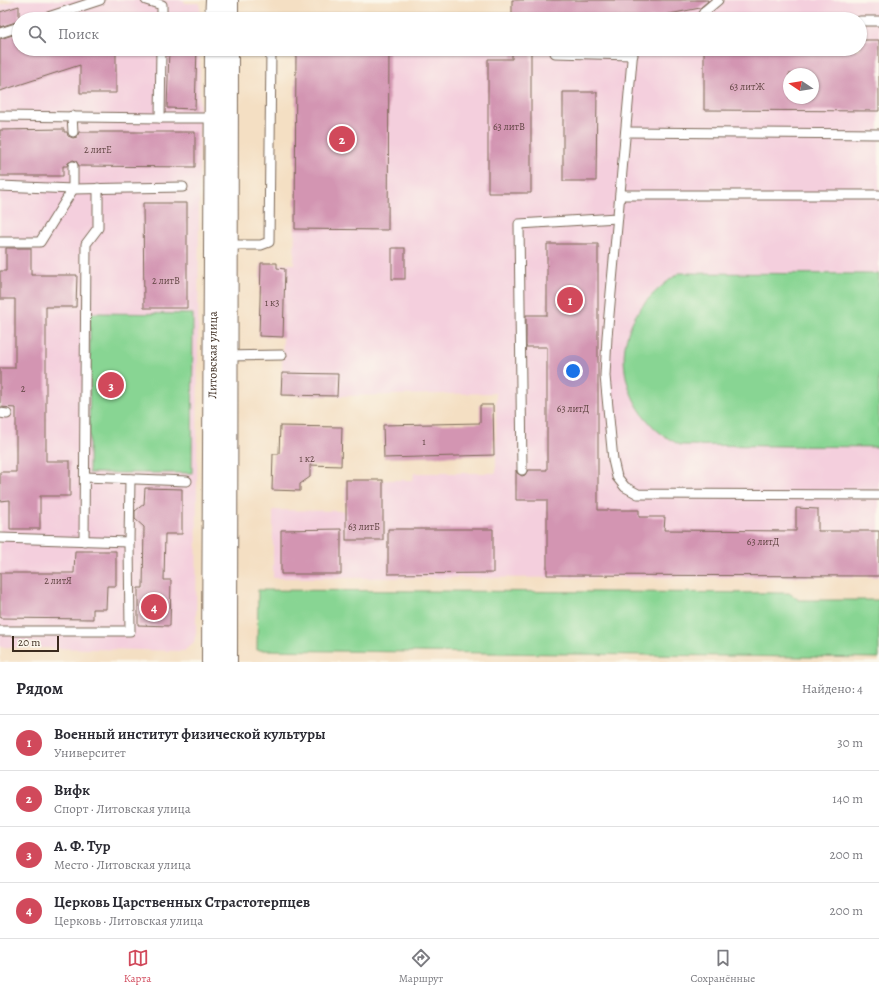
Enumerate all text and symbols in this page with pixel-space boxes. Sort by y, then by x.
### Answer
search box [12,12,867,56]
icon: search [26,23,48,45]
text: Поиск [58,24,99,44]
north arrow [783,68,819,104]
house number: 63 литЖ [729,80,765,93]
house number: 63 литВ [493,120,525,133]
pin: 2 [329,124,355,154]
house number: 2 литЕ [84,143,112,156]
house number: 2 литВ [152,274,180,287]
pin: 1 [557,285,583,315]
house number: 1 к3 [265,296,279,309]
street label: Литовская улица [204,311,221,399]
your location [563,361,583,381]
pin: 3 [98,370,124,400]
house number: 2 [21,382,26,395]
house number: 63 литД [557,402,589,415]
house number: 1 [422,435,426,448]
house number: 1 к2 [299,452,315,465]
house number: 63 литБ [348,520,380,533]
house number: 63 литД [747,535,779,548]
house number: 2 литЯ [44,574,72,587]
pin: 4 [141,592,167,622]
scale bar [12,634,59,653]
text: 20 m [18,635,40,650]
text: Рядом [16,677,63,700]
text: Найдено: 4 [802,680,863,697]
text: Военный институт физической культуры [54,724,326,744]
text: 1 [27,734,31,751]
text: 30 m [837,734,863,751]
text: Университет [54,744,126,761]
text: Вифк [54,780,90,800]
text: 2 [26,790,32,807]
text: 140 m [832,790,863,807]
text: Спорт · Литовская улица [54,800,191,817]
text: А. Ф. Тур [54,836,110,856]
text: 3 [26,846,32,863]
text: 200 m [830,846,863,863]
text: Место · Литовская улица [54,856,191,873]
text: Церковь Царственных Страстотерпцев [54,892,310,912]
text: 4 [26,902,32,919]
text: 200 m [830,902,863,919]
text: Церковь · Литовская улица [54,912,203,929]
tab: Карта [124,947,151,986]
tab: Маршрут [399,947,443,986]
tab: Сохранённые [690,947,755,986]

